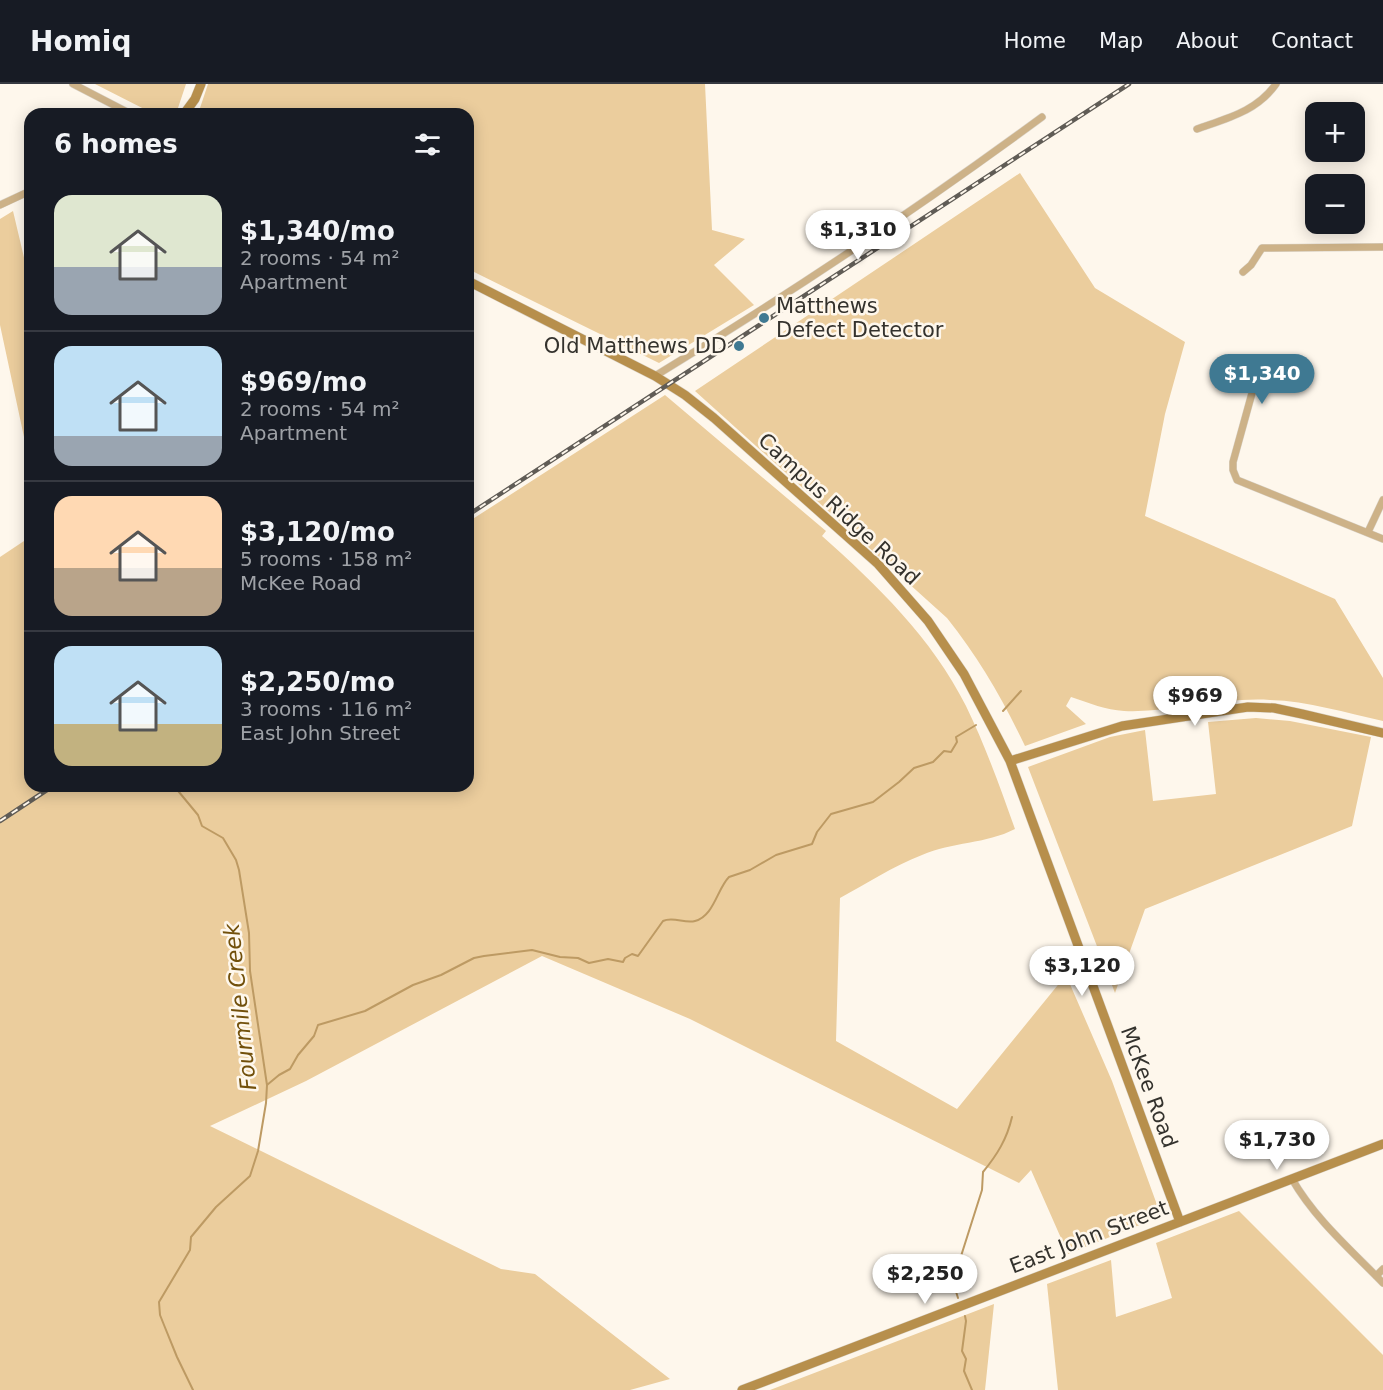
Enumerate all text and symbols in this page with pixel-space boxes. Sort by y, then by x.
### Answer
text: Homiq [30,25,132,58]
text: Home [1004,29,1066,53]
text: Map [1099,29,1143,53]
text: About [1176,29,1238,53]
text: Contact [1271,29,1353,53]
map controls [1305,102,1365,234]
button: + [1305,102,1365,162]
icon: filters [411,128,444,161]
text: 6 homes [54,129,178,159]
button: − [1305,174,1365,234]
pin: $1,310 [809,210,907,261]
text: $1,340/mo [240,216,395,246]
text: $1,310 [819,217,897,241]
icon: home [102,219,174,291]
text: 2 rooms · 54 m² [240,246,400,270]
text: Apartment [240,270,347,294]
place label: Matthews Defect Detector [776,294,944,342]
marker: Matthews Defect Detector [757,311,771,325]
place label: Old Matthews DD [544,334,727,358]
marker: Old Matthews DD [732,339,746,353]
pin: $1,340 [1213,354,1311,405]
text: $1,340 [1223,361,1301,385]
text: $969/mo [240,367,367,397]
icon: home [102,370,174,442]
text: 2 rooms · 54 m² [240,397,400,421]
text: Apartment [240,421,347,445]
street label: Campus Ridge Road [753,428,925,590]
text: $3,120/mo [240,517,395,547]
icon: home [102,520,174,592]
text: 5 rooms · 158 m² [240,547,412,571]
text: McKee Road [240,571,362,595]
text: $2,250/mo [240,667,395,697]
icon: home [102,670,174,742]
pin: $969 [1159,676,1231,727]
text: $969 [1167,683,1223,707]
text: 3 rooms · 116 m² [240,697,412,721]
text: East John Street [240,721,400,745]
water label: Fourmile Creek [219,921,261,1092]
pin: $3,120 [1033,946,1131,997]
text: $3,120 [1043,953,1121,977]
street label: McKee Road [1116,1023,1182,1151]
pin: $1,730 [1228,1120,1326,1171]
text: $1,730 [1238,1127,1316,1151]
street label: East John Street [1006,1196,1172,1278]
pin: $2,250 [876,1254,974,1305]
text: $2,250 [886,1261,964,1285]

